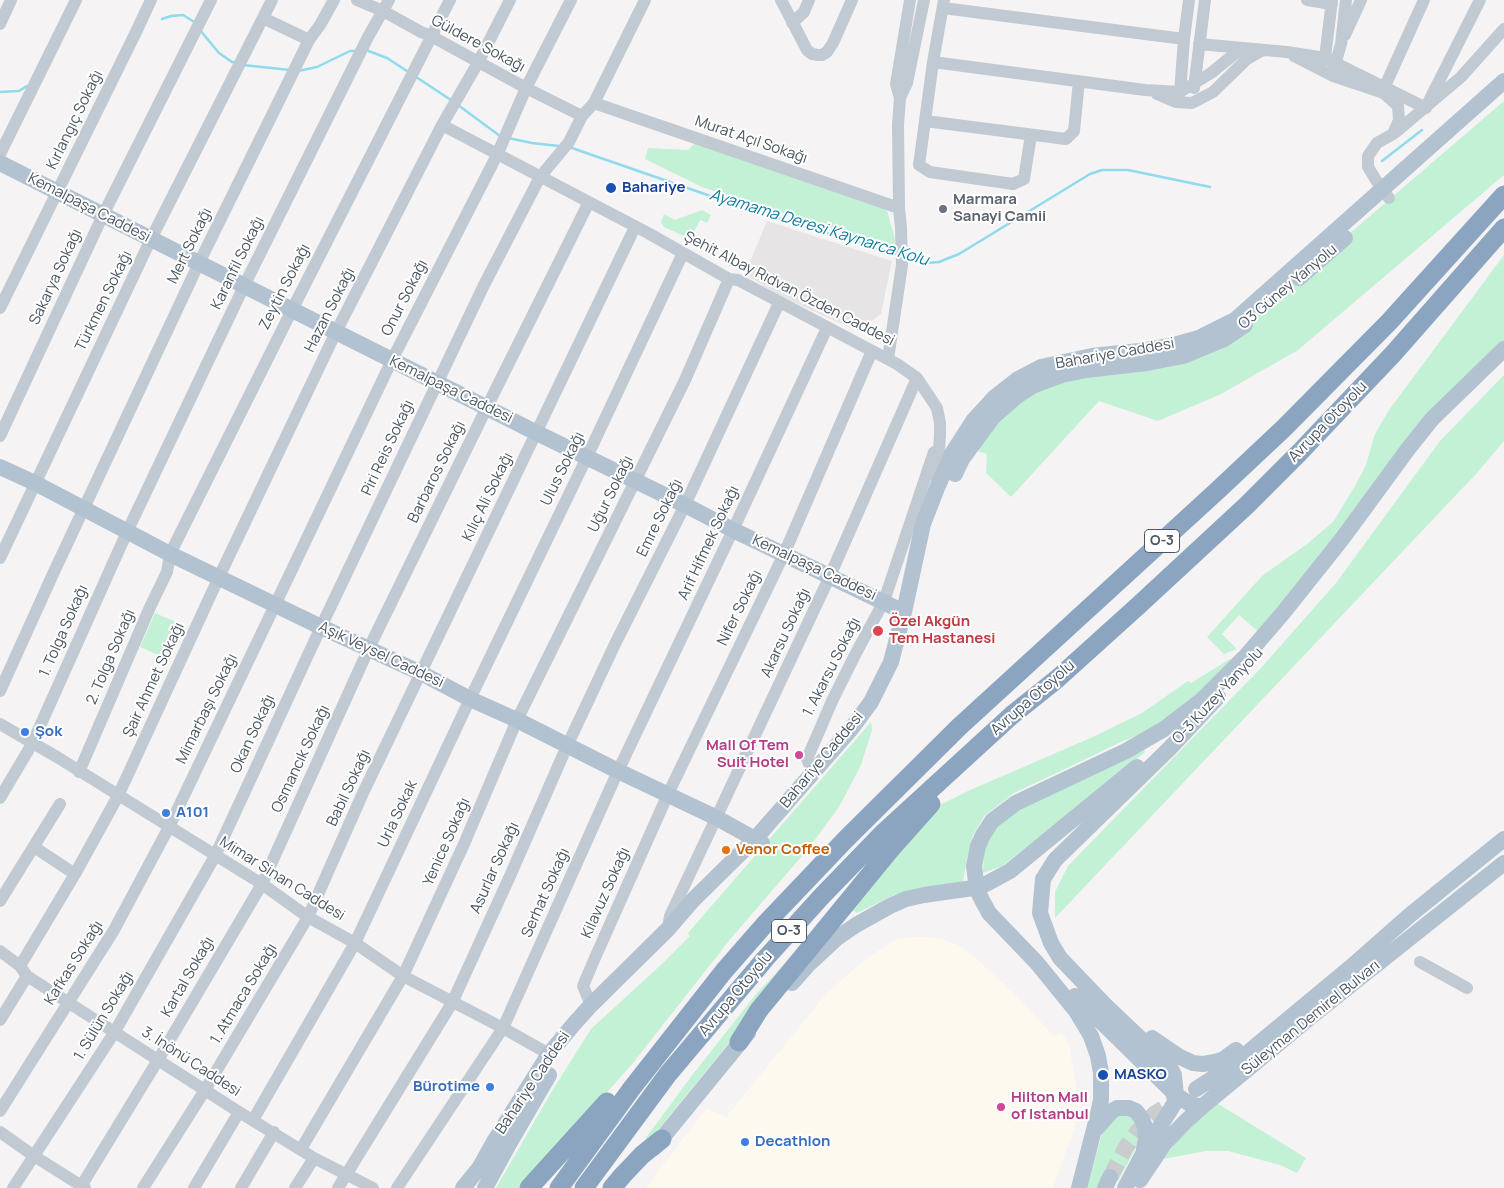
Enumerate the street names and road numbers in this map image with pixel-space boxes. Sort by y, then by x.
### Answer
street label: Güldere Sokağı [428,12,528,76]
street label: Kırlangıç Sokağı [43,67,107,173]
street label: Murat Açıl Sokağı [692,112,810,168]
street label: Kemalpaşa Caddesi [25,169,153,247]
street label: Mert Sokağı [164,205,216,287]
street label: Karanfil Sokağı [208,213,268,313]
street label: Sakarya Sokağı [26,226,86,328]
street label: Şehit Albay Rıdvan Özden Caddesi [681,228,897,350]
street label: Zeytin Sokağı [256,241,314,333]
street label: O3 Güney Yanyolu [1235,241,1341,333]
street label: Türkmen Sokağı [72,248,136,354]
street label: Onur Sokağı [378,257,432,339]
street label: Hazan Sokağı [301,265,359,355]
street label: Bahariye Caddesi [1054,335,1176,373]
street label: Kemalpaşa Caddesi [386,352,516,428]
street label: Avrupa Otoyolu [1285,378,1371,466]
street label: Piri Reis Sokağı [358,397,418,499]
street label: Barbaros Sokağı [405,418,469,526]
street label: Ulus Sokağı [537,429,589,509]
street label: Kılıç Ali Sokağı [459,450,517,544]
street label: Uğur Sokağı [585,453,637,535]
street label: Emre Sokağı [633,476,687,560]
street label: Arif Hifmek Sokağı [675,483,743,603]
road number: O-3 [1144,530,1180,552]
street label: Kemalpaşa Caddesi [749,531,879,605]
street label: Nifer Sokağı [714,567,766,649]
street label: 1. Tolga Sokağı [36,582,92,680]
street label: Akarsu Sokağı [757,585,815,681]
street label: 2. Tolga Sokağı [83,607,139,707]
street label: 1. Akarsu Sokağı [799,615,865,719]
street label: Aşık Veysel Caddesi [316,618,446,692]
street label: Şair Ahmet Sokağı [120,620,188,740]
street label: O-3 Kuzey Yanyolu [1169,644,1267,748]
street label: Mimarbaşı Sokağı [173,651,241,767]
street label: Avrupa Otoyolu [987,657,1079,739]
street label: Okan Sokağı [227,692,279,776]
street label: Osmancık Sokağı [268,702,334,816]
street label: Bahariye Caddesi [777,708,867,812]
street label: Babil Sokağı [323,747,375,829]
street label: Urla Sokak [375,778,421,850]
street label: Yenice Sokağı [420,795,474,889]
street label: Asurlar Sokağı [467,819,523,917]
street label: Mimar Sinan Caddesi [216,833,348,925]
street label: Kilavuz Sokağı [578,845,634,941]
street label: Serhat Sokağı [518,846,574,940]
street label: Kafkas Sokağı [41,918,107,1008]
road number: O-3 [772,919,806,942]
street label: Kartal Sokağı [158,934,218,1020]
street label: 1. Atmaca Sokağı [207,940,281,1048]
street label: Avrupa Otoyolu [695,948,777,1040]
street label: Süleyman Demirel Bulvarı [1238,957,1384,1079]
street label: 1. Sülün Sokağı [70,968,138,1064]
street label: 3. İnönü Caddesi [138,1023,244,1101]
street label: Bahariye Caddesi [492,1028,574,1138]

